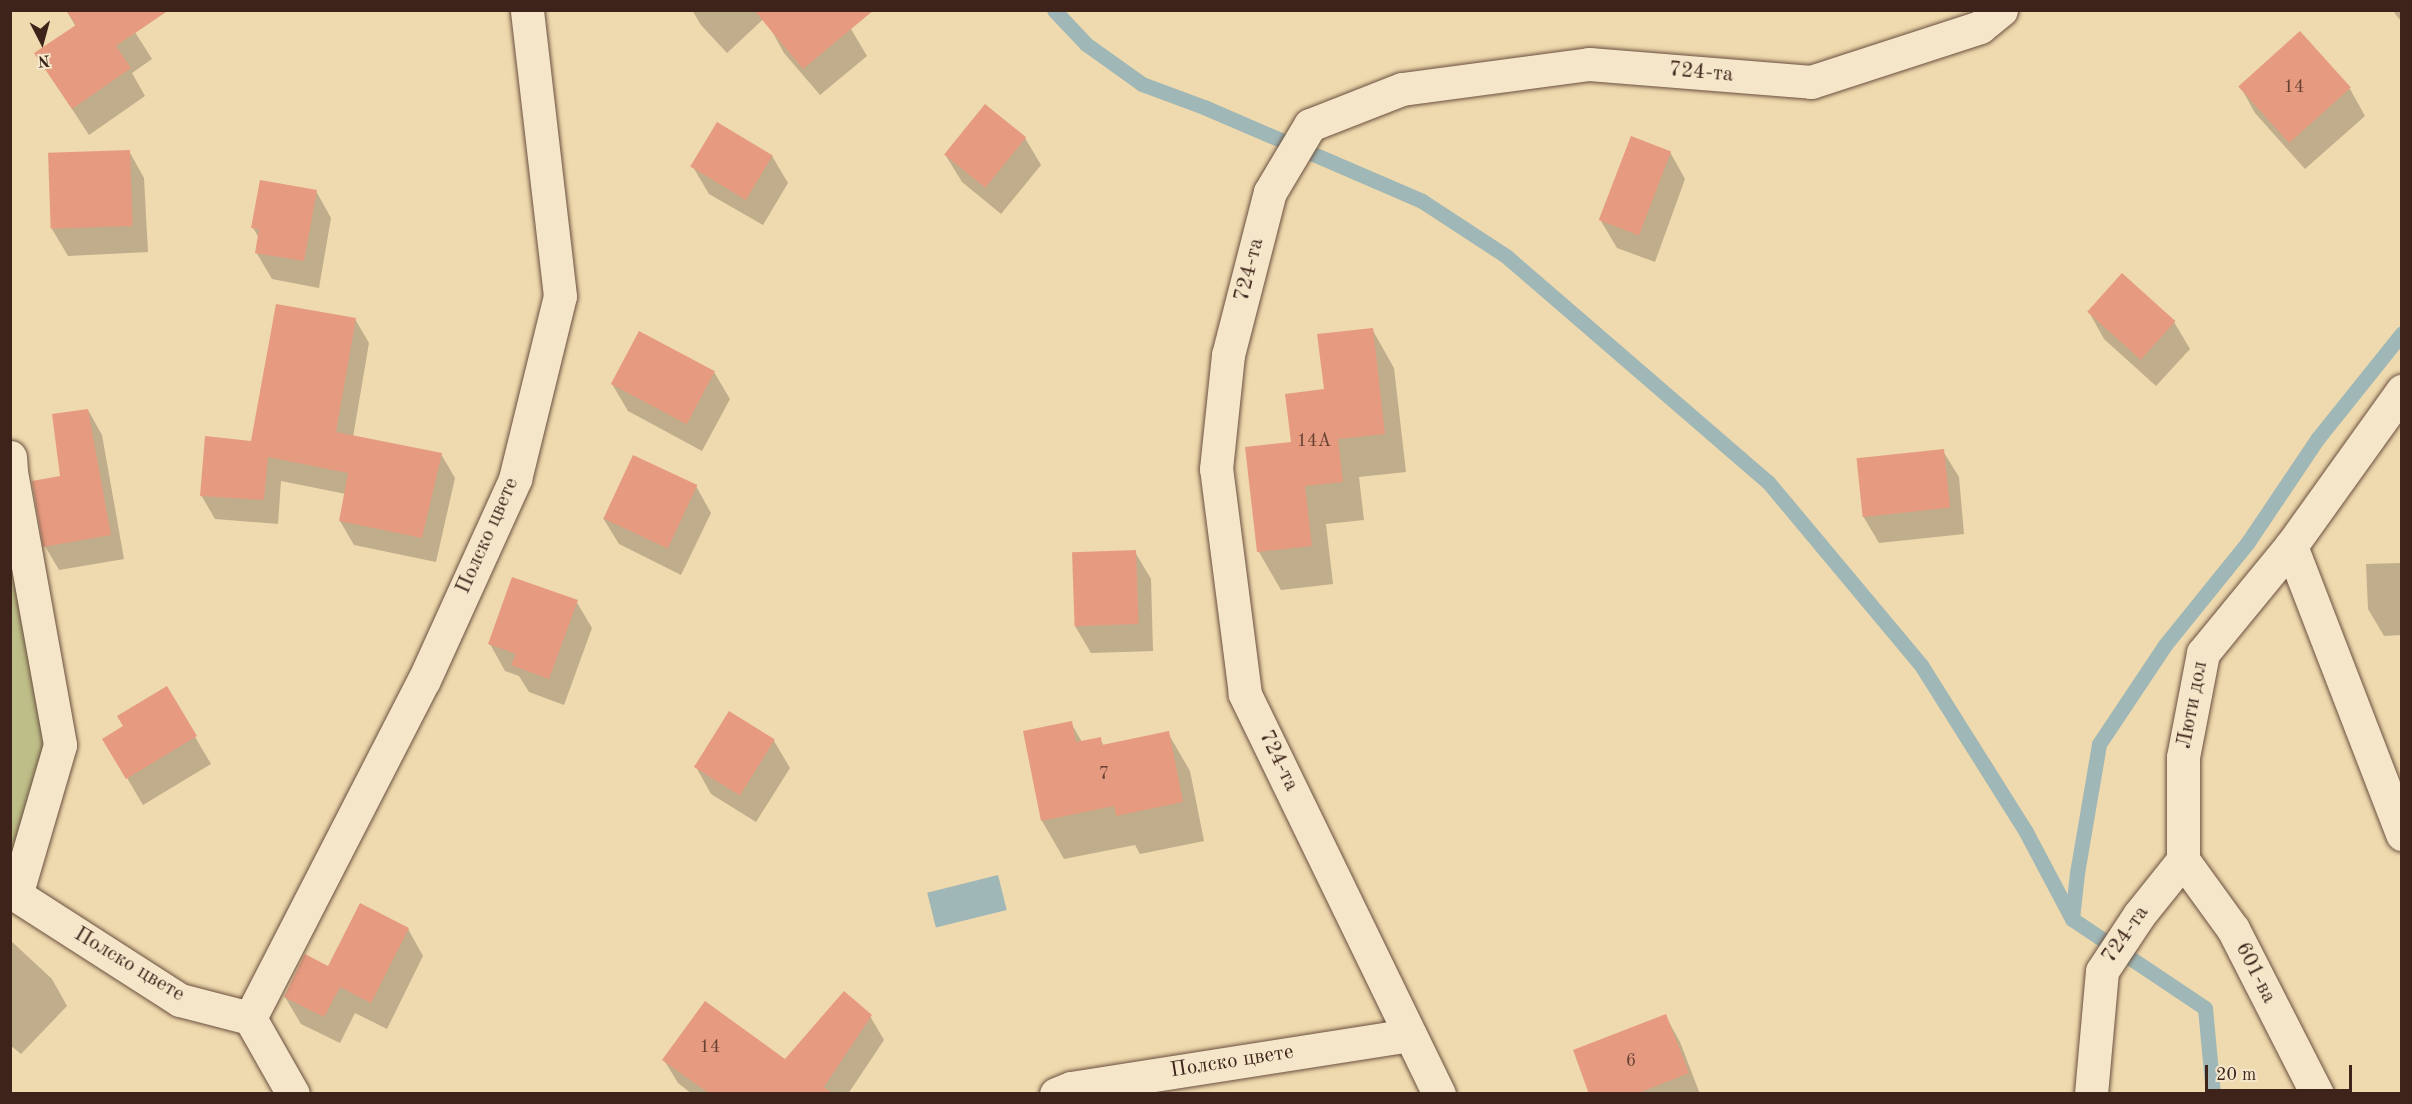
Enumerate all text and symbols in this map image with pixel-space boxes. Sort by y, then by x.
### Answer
north arrow [12,12,72,72]
text: N [37,51,51,68]
street label: 724-та [1668,58,1734,88]
house number: 14 [2284,76,2304,98]
street label: 724-та [1230,236,1270,304]
house number: 14А [1297,430,1331,452]
street label: Полско цвете [451,474,525,598]
street label: Люти дол [2172,659,2214,751]
street label: 724-та [1253,726,1303,796]
house number: 7 [1099,763,1109,785]
street label: 724-та [2097,901,2155,969]
street label: Полско цвете [69,922,189,1008]
street label: 601-ва [2229,938,2281,1008]
house number: 14 [700,1036,720,1058]
street label: Полско цвете [1169,1040,1295,1084]
house number: 6 [1626,1050,1636,1072]
scale bar [2208,1053,2355,1091]
text: 20 m [2216,1066,2256,1084]

